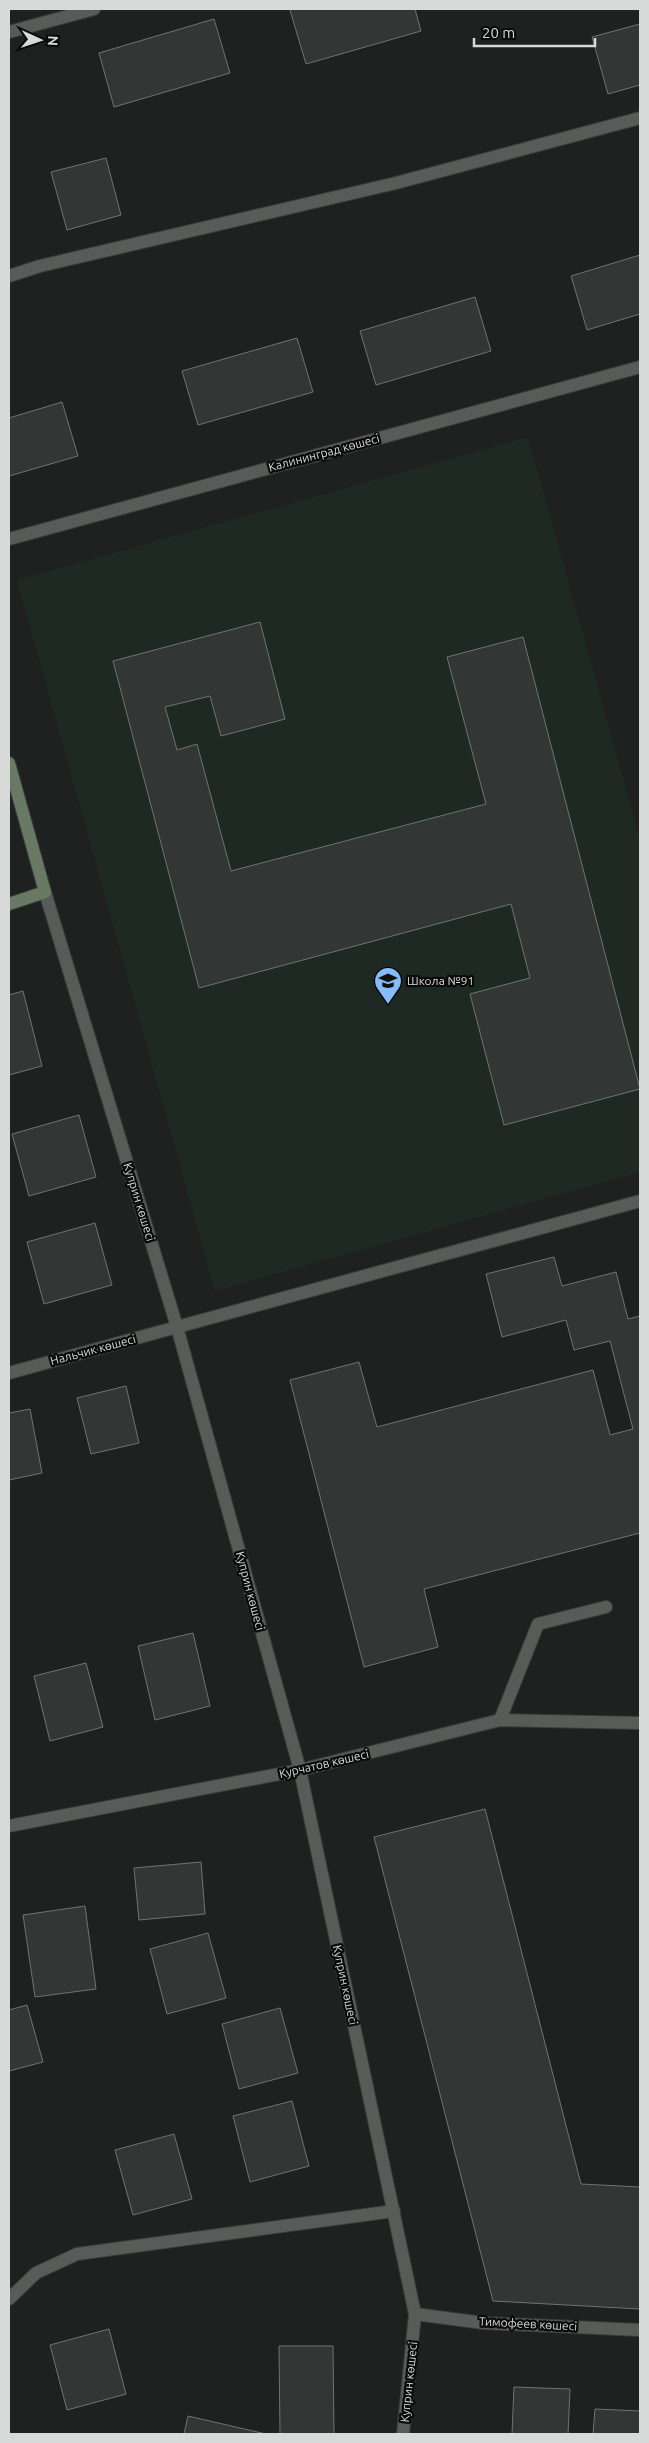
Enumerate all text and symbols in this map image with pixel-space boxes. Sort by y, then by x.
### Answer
north arrow [15,15,65,65]
scale bar [474,15,595,47]
text: 20 m [482,24,515,41]
text: N [45,35,61,46]
street label: Калининград көшесі [267,431,381,474]
school or university icon: Школа №91 [373,966,403,1005]
place label: Школа №91 [407,974,474,987]
street label: Куприн көшесі [121,1161,158,1243]
street label: Нальчик көшесі [49,1332,137,1367]
street label: Куприн көшесі [234,1550,267,1632]
street label: Курчатов көшесі [278,1747,370,1780]
street label: Куприн көшесі [331,1944,360,2026]
street label: Тимофеев көшесі [479,2314,578,2333]
street label: Куприн көшесі [398,2341,419,2423]

